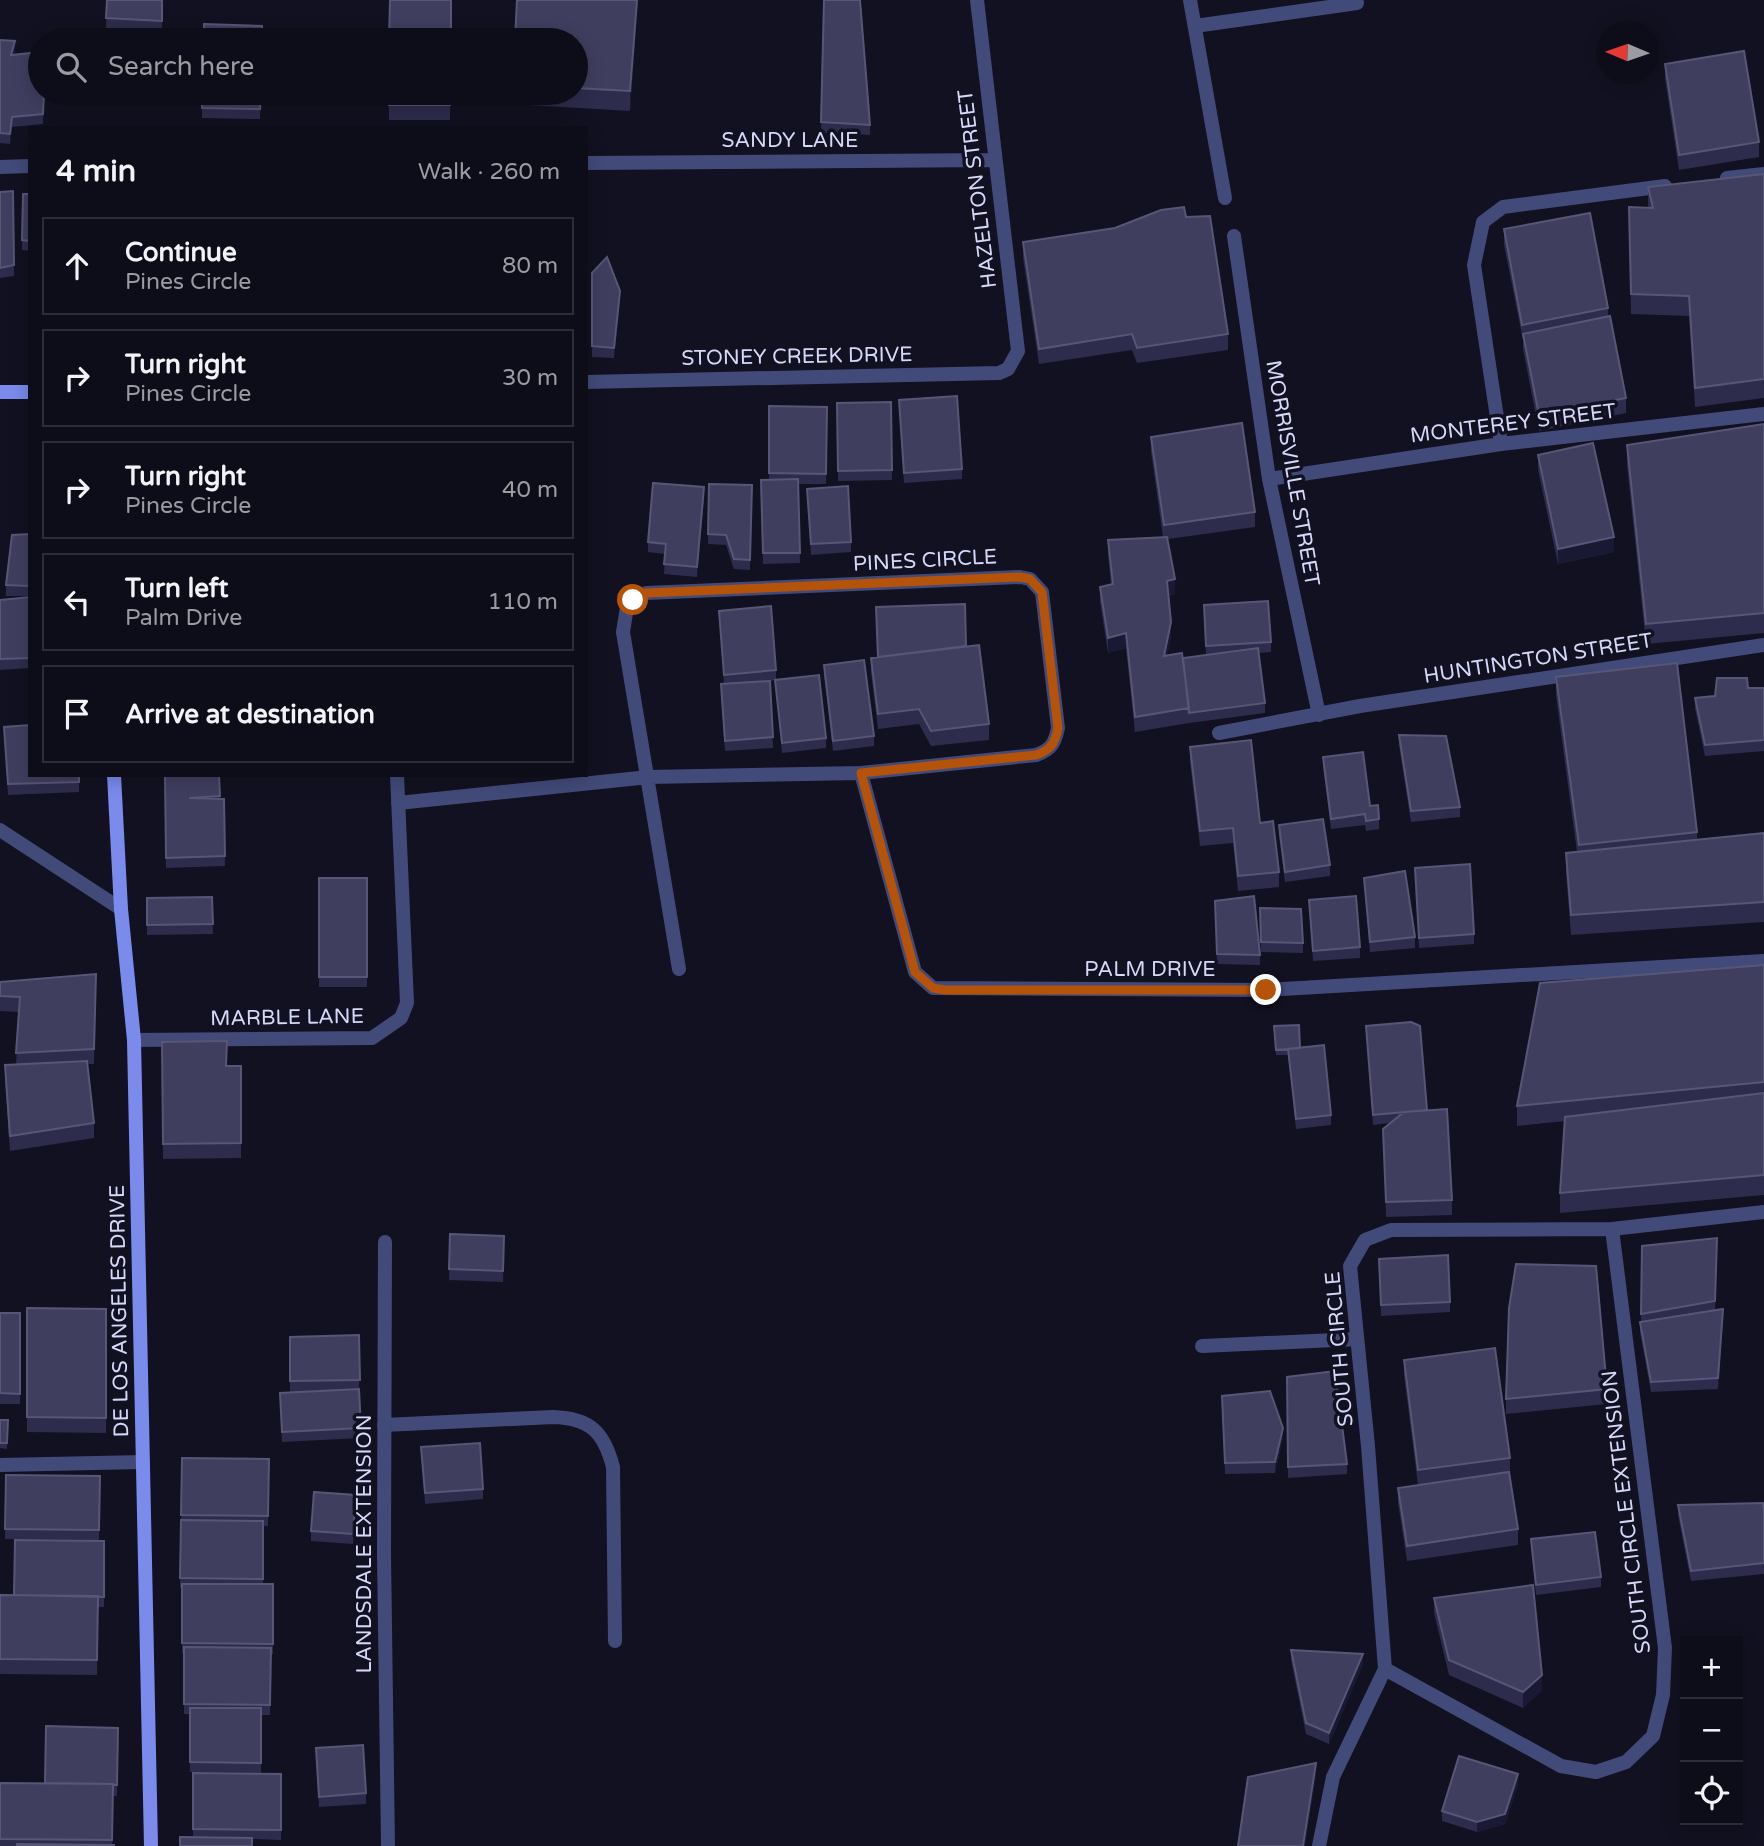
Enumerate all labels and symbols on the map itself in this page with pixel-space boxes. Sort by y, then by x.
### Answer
north arrow [1596,21,1659,84]
street label: HAZELTON STREET [953,88,1002,290]
street label: SANDY LANE [721,128,859,153]
street label: STONEY CREEK DRIVE [681,342,913,371]
street label: MORRISVILLE STREET [1260,358,1325,588]
street label: MONTEREY STREET [1409,398,1618,449]
street label: PINES CIRCLE [852,544,998,577]
route start [617,584,648,615]
street label: HUNTINGTON STREET [1422,628,1654,689]
street label: PALM DRIVE [1084,957,1216,982]
route end [1250,974,1281,1005]
street label: MARBLE LANE [210,1004,364,1031]
street label: DE LOS ANGELES DRIVE [105,1185,134,1437]
street label: SOUTH CIRCLE [1320,1270,1359,1428]
street label: SOUTH CIRCLE EXTENSION [1597,1369,1656,1655]
street label: LANDSDALE EXTENSION [352,1414,377,1674]

